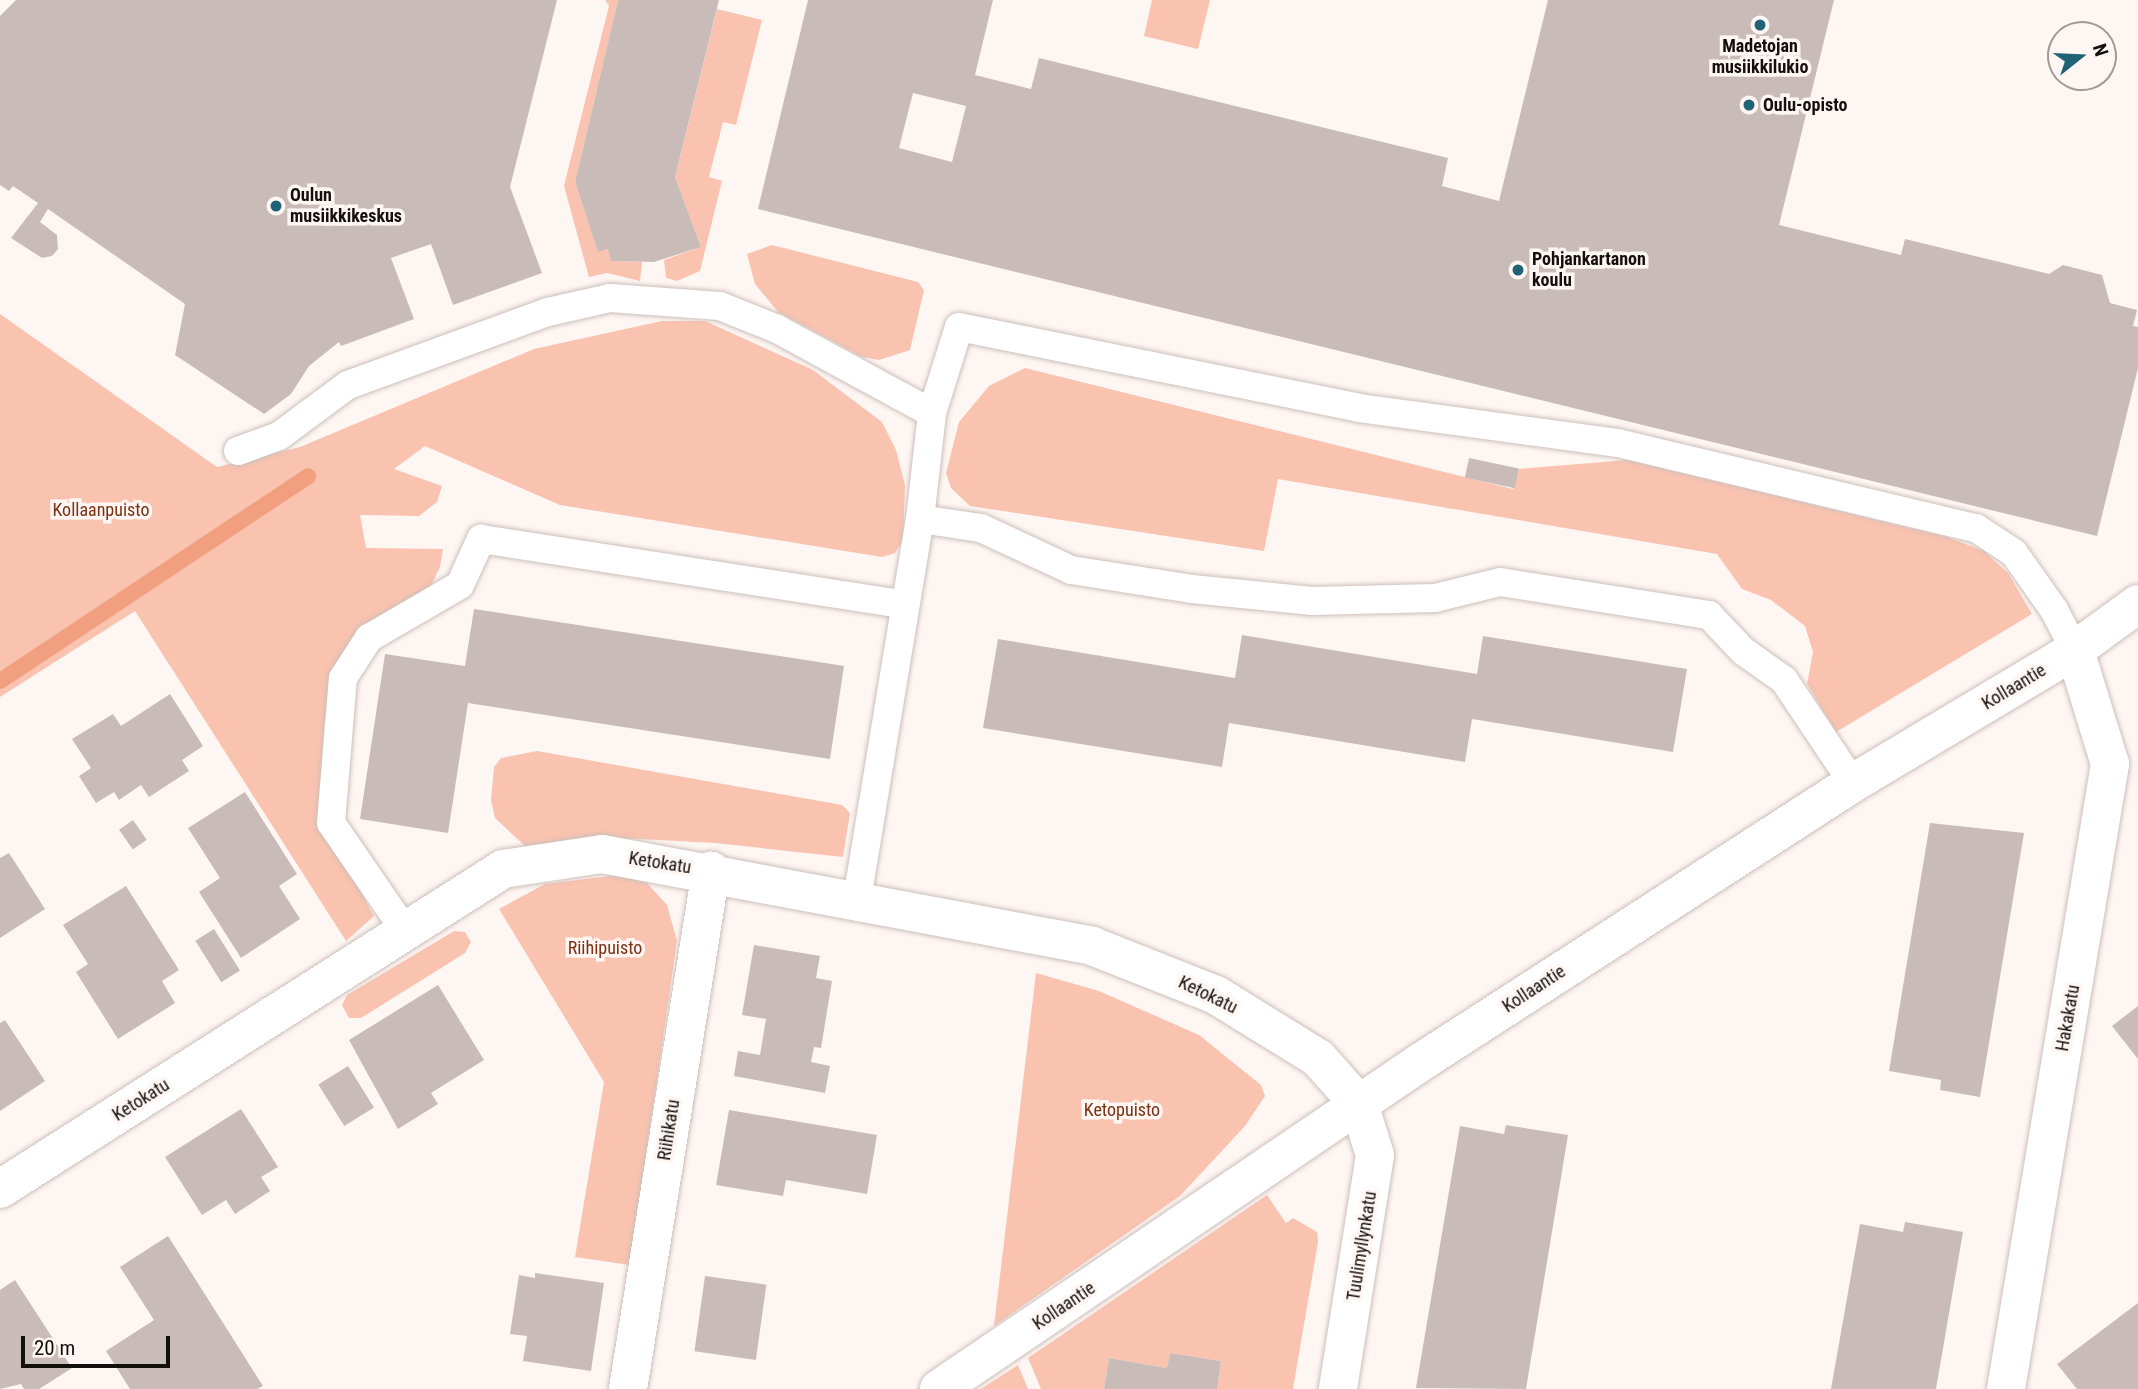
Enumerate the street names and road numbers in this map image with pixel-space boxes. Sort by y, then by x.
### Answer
street label: Kollaantie [1978,660,2050,714]
street label: Ketokatu [627,847,693,879]
street label: Kollaantie [1498,961,1570,1017]
street label: Ketokatu [1175,971,1241,1019]
street label: Hakakatu [2052,983,2084,1053]
street label: Ketokatu [109,1074,173,1126]
street label: Riihikatu [654,1098,684,1162]
street label: Tuulimyllynkatu [1343,1190,1381,1302]
street label: Kollaantie [1029,1277,1099,1335]

